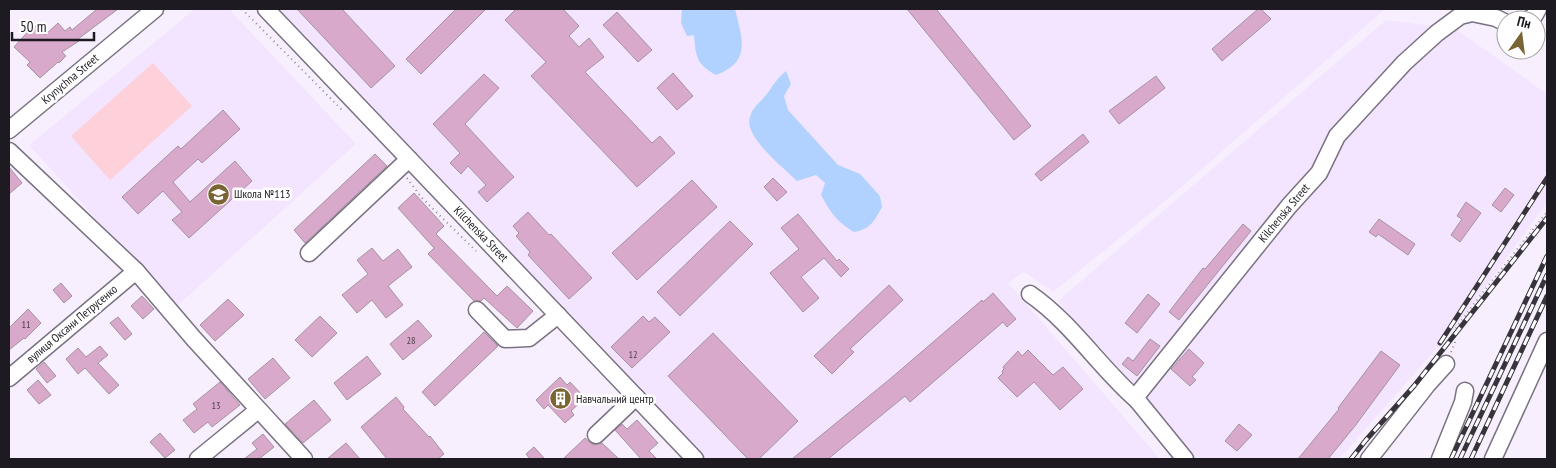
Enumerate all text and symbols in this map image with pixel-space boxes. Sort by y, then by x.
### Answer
scale bar [12,10,95,42]
north arrow [1496,10,1546,60]
text: Пн [1515,12,1533,33]
text: 50 m [20,17,46,36]
street label: Krynychna Street [38,50,102,107]
street label: Kilchenska Street [1255,180,1313,245]
school or university icon: Школа №113 [206,182,230,206]
place label: Школа №113 [234,186,290,201]
street label: Kilchenska Street [451,203,512,265]
street label: вулиця Оксани Петрусенко [23,281,120,366]
house number: 11 [22,318,31,331]
house number: 28 [407,334,416,347]
house number: 12 [629,348,638,361]
building icon: Навчальний центр [548,387,572,411]
place label: Навчальний центр [576,391,654,406]
house number: 13 [212,399,221,412]

